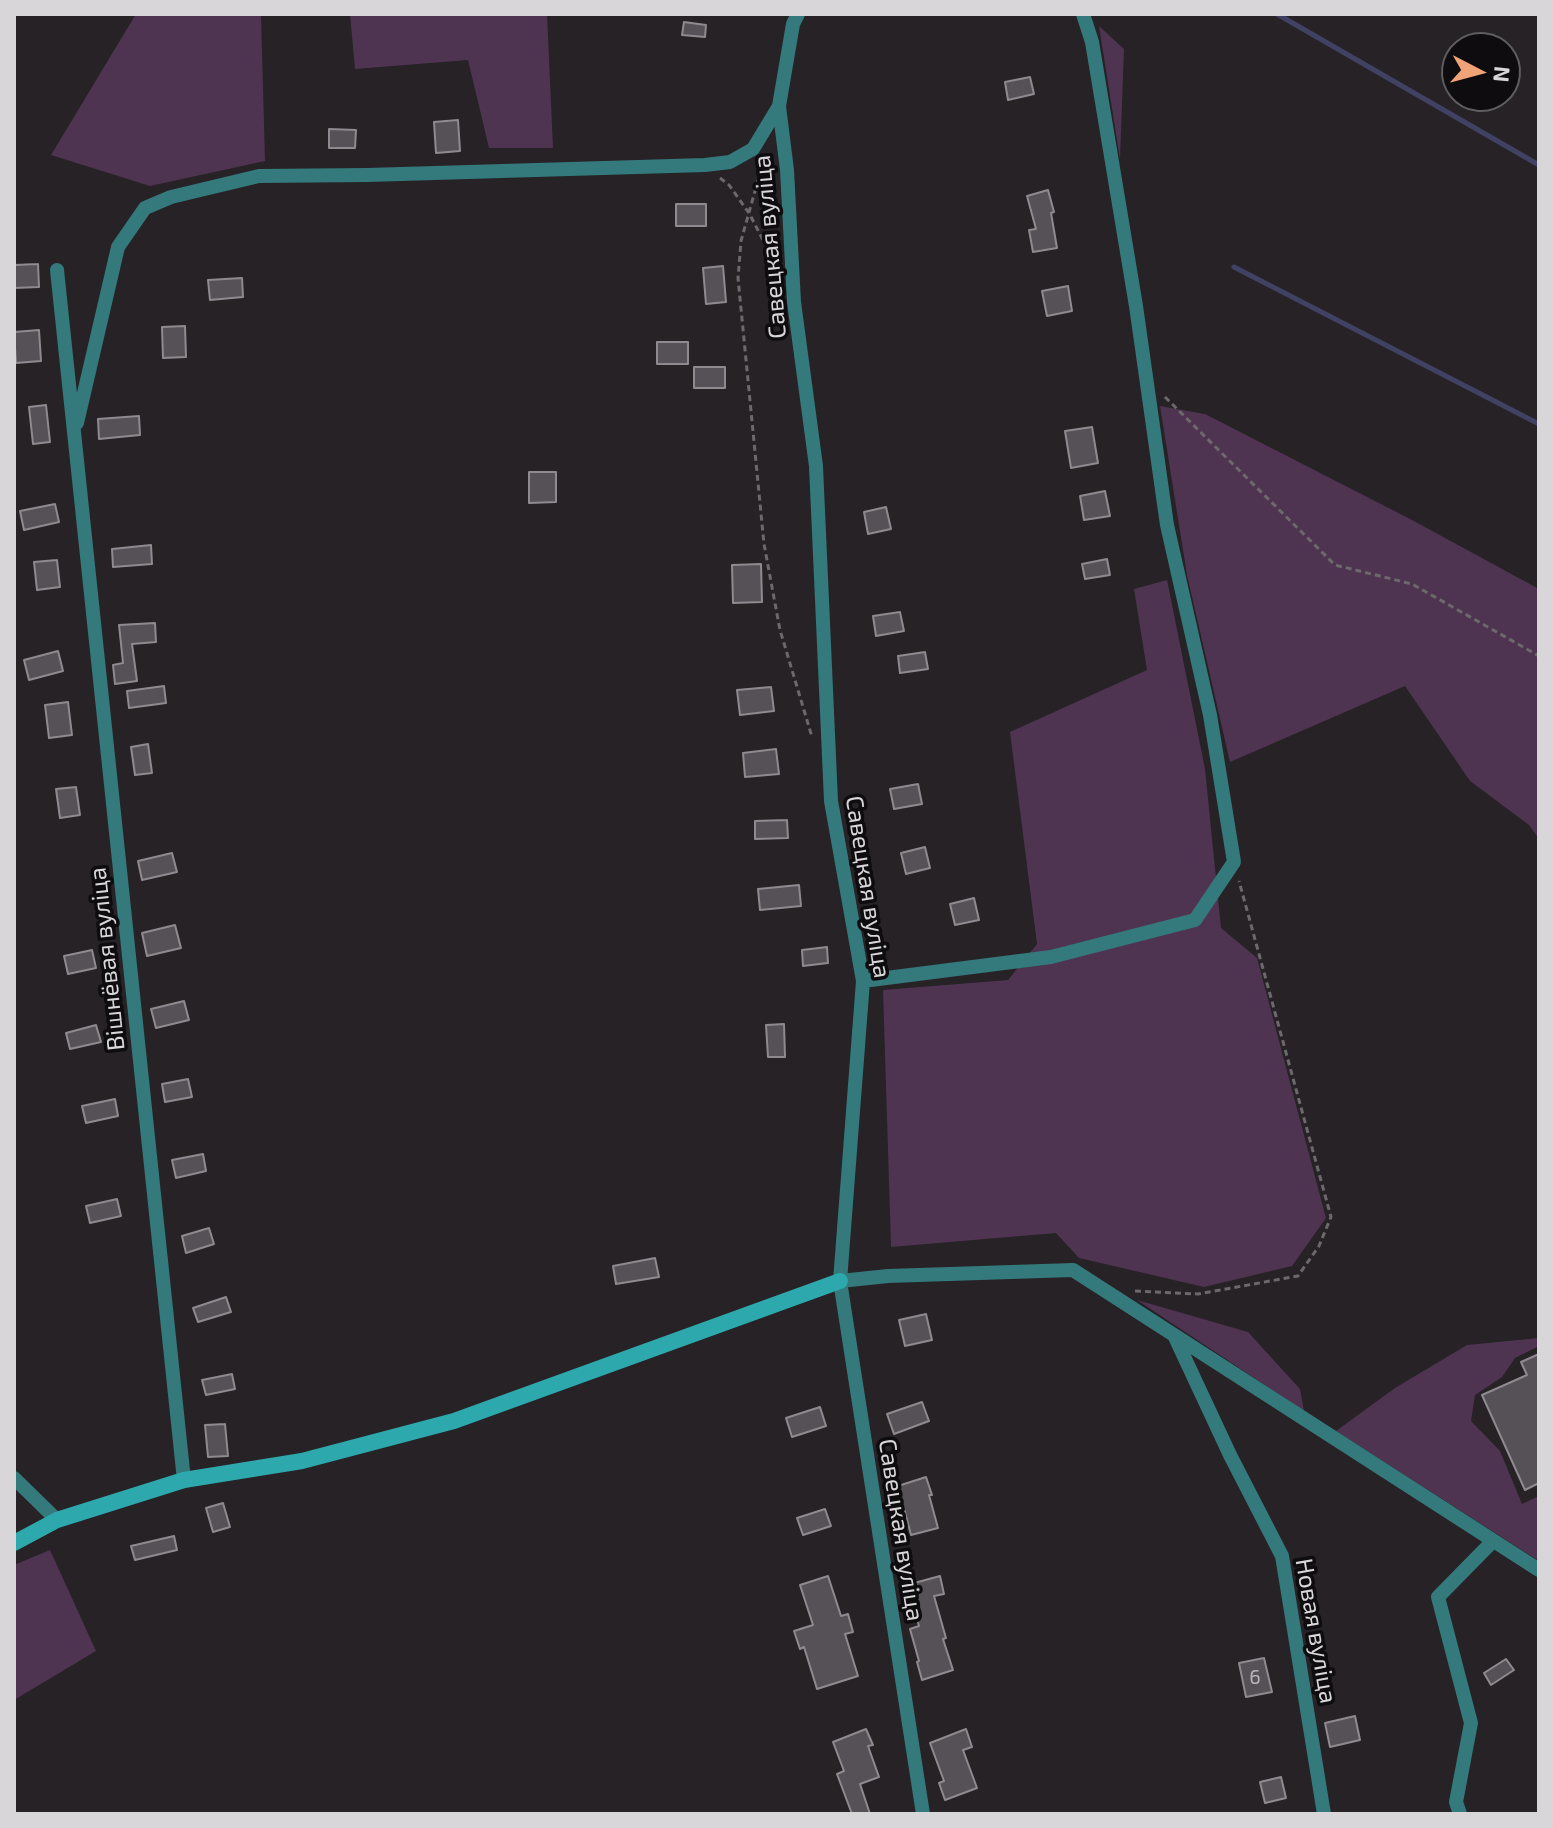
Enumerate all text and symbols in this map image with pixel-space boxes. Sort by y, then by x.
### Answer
north arrow [1441,32,1521,112]
text: N [1489,65,1517,84]
street label: Савецкая вуліца [748,154,792,340]
street label: Савецкая вуліца [839,794,897,980]
street label: Вішнёвая вуліца [83,866,131,1052]
street label: Савецкая вуліца [872,1437,930,1623]
street label: Новая вуліца [1289,1556,1343,1706]
house number: 6 [1249,1665,1261,1689]

